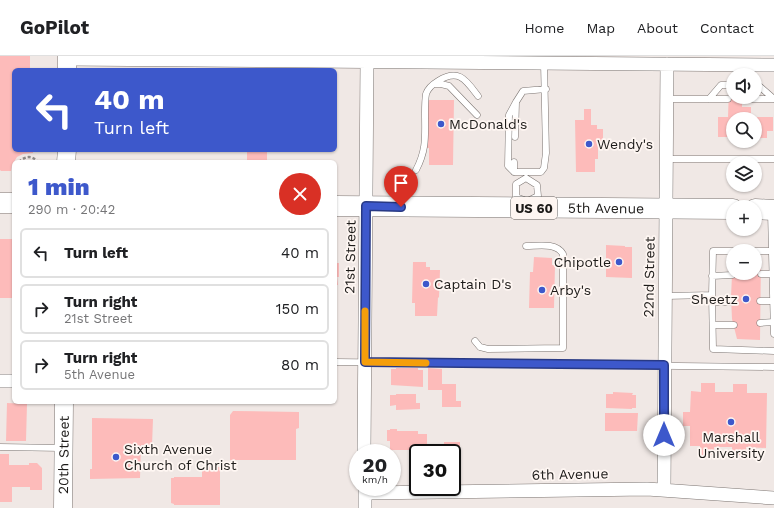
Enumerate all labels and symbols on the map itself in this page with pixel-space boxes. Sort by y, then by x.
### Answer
place label: McDonald's [449,116,527,132]
marker: McDonald's [436,119,446,129]
place label: Wendy's [597,136,653,152]
marker: Wendy's [584,139,594,149]
pin [384,166,418,207]
road number: US 60 [511,197,557,219]
street label: 5th Avenue [568,200,644,216]
street label: 21st Street [341,220,359,294]
street label: 22nd Street [640,236,658,317]
place label: Chipotle [554,254,611,270]
marker: Chipotle [614,257,624,267]
place label: Captain D's [434,276,512,292]
marker: Captain D's [421,279,431,289]
place label: Arby's [550,282,591,298]
marker: Arby's [537,285,547,295]
place label: Sheetz [691,291,738,307]
marker: Sheetz [741,294,751,304]
position arrow [643,414,685,456]
street label: 20th Street [55,416,72,494]
marker: Marshall University [726,417,736,427]
place label: Marshall University [697,429,765,461]
place label: Sixth Avenue Church of Christ [124,441,237,473]
speed limit sign: 30 [409,444,461,496]
marker: Sixth Avenue Church of Christ [111,452,121,462]
street label: 6th Avenue [531,465,609,483]

